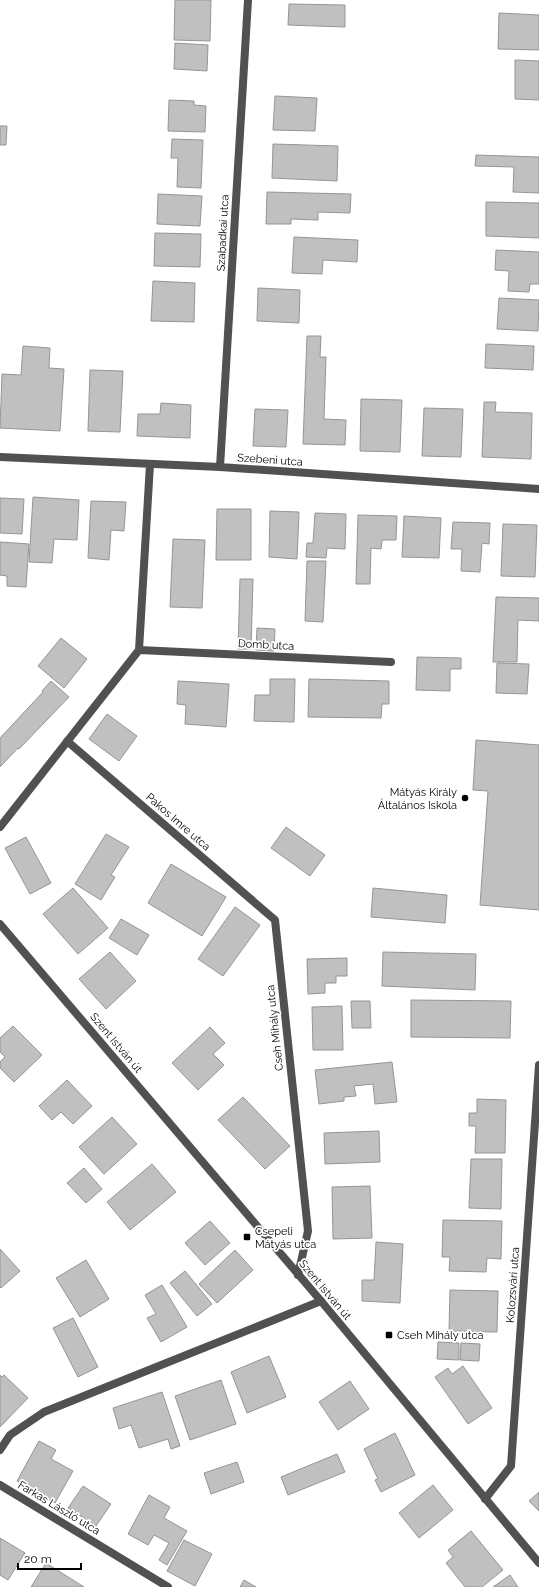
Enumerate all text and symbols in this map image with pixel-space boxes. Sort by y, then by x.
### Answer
street label: Szabadkai utca [214,194,232,272]
street label: Szebeni utca [237,451,303,469]
street label: Domb utca [238,637,294,653]
place label: Mátyás Király Általános Iskola [378,786,457,812]
street label: Pakos Imre utca [143,791,213,853]
marker: Mátyás Király Általános Iskola [460,793,470,803]
street label: Cseh Mihály utca [264,984,286,1072]
street label: Szent István út [87,1010,145,1076]
place label: Csepeli Mátyás utca [255,1225,316,1251]
marker: Csepeli Mátyás utca [242,1232,252,1242]
street label: Kolozsvári utca [504,1247,522,1323]
street label: Szent István út [296,1257,354,1323]
place label: Cseh Mihály utca [397,1329,483,1342]
marker: Cseh Mihály utca [384,1330,394,1340]
street label: Farkas László utca [16,1478,102,1538]
scale bar [18,1545,81,1571]
text: 20 m [24,1552,52,1566]

